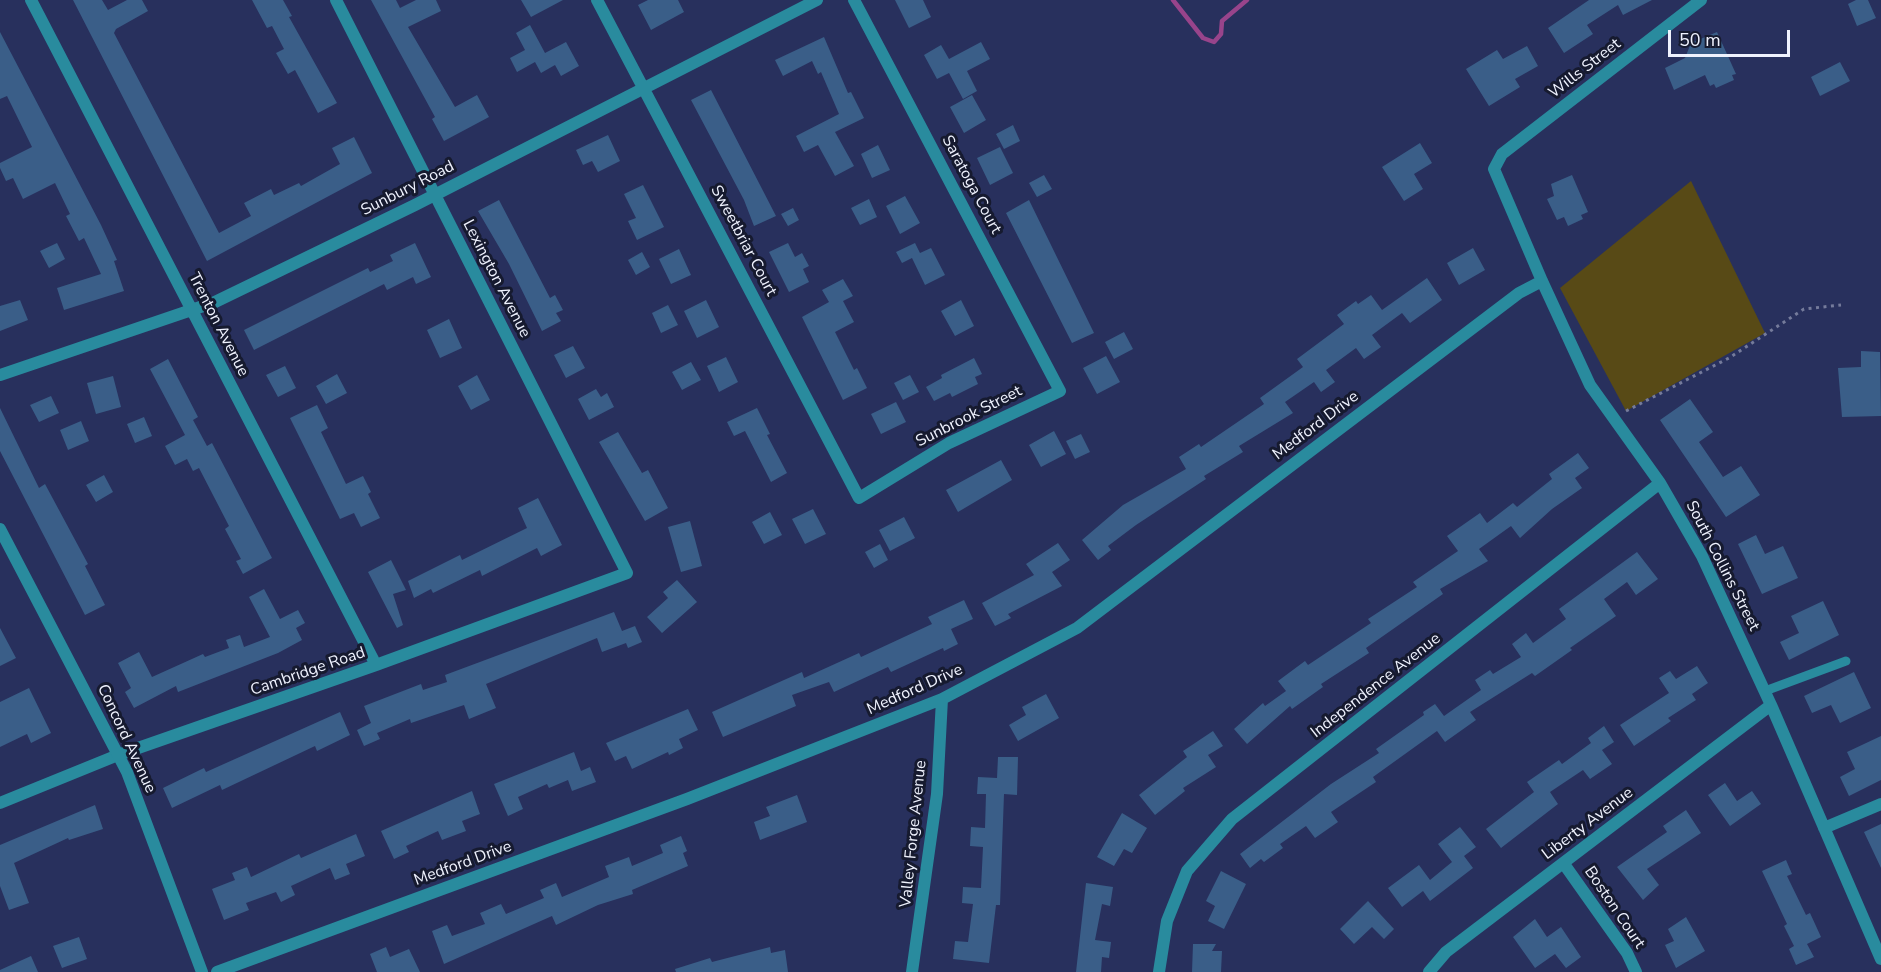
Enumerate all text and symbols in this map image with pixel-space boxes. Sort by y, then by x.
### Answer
scale bar [1671,18,1792,56]
text: 50 m [1679,28,1721,52]
street label: Wills Street [1545,35,1625,103]
street label: Saratoga Court [937,133,1005,237]
street label: Sunbury Road [358,157,458,221]
street label: Sweetbriar Court [706,182,780,300]
street label: Lexington Avenue [458,217,534,341]
street label: Trenton Avenue [184,270,252,380]
street label: Sunbrook Street [913,382,1025,452]
street label: Medford Drive [1269,387,1363,465]
street label: South Collins Street [1681,498,1763,634]
street label: Independence Avenue [1307,629,1445,743]
street label: Cambridge Road [248,643,368,701]
street label: Medford Drive [864,660,966,720]
street label: Concord Avenue [92,682,160,796]
street label: Valley Forge Avenue [897,759,931,909]
street label: Liberty Avenue [1539,784,1637,864]
street label: Medford Drive [412,837,514,891]
street label: Boston Court [1580,863,1648,953]

